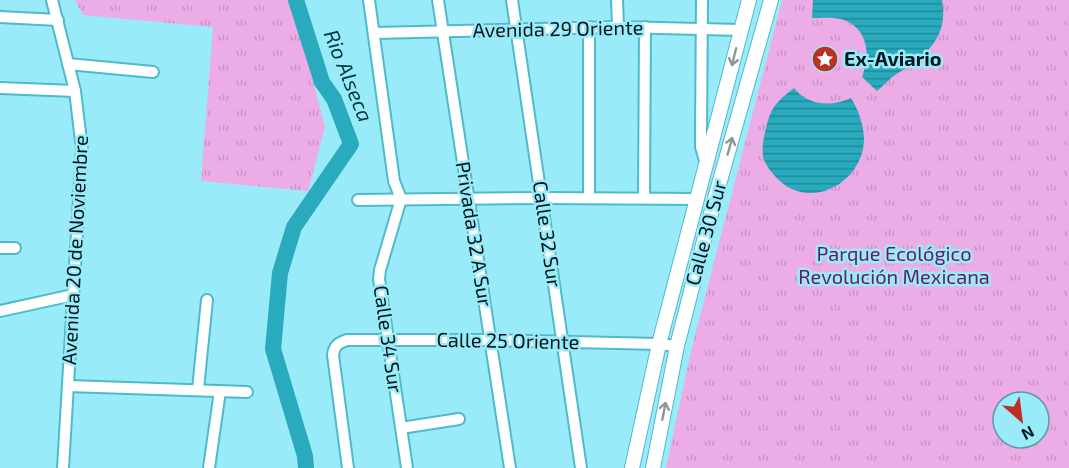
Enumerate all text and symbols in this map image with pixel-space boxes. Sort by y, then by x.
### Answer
street label: Avenida 29 Oriente [472,15,644,41]
water label: Rio Alseca [320,26,379,125]
place icon: Ex-Aviario [810,44,840,74]
place label: Ex-Aviario [844,46,942,70]
one-way arrow [728,47,740,66]
street label: Avenida 20 de Noviembre [56,134,92,366]
one-way arrow [725,137,736,156]
street label: Privada 32 A Sur [452,160,498,308]
street label: Calle 30 Sur [679,178,731,288]
street label: Calle 32 Sur [529,179,567,288]
park label: Parque Ecológico Revolución Mexicana [798,241,990,288]
street label: Calle 34 Sur [370,284,408,394]
street label: Calle 25 Oriente [436,327,580,353]
north arrow [991,390,1051,450]
one-way arrow [659,401,670,421]
text: N [1019,423,1038,445]

